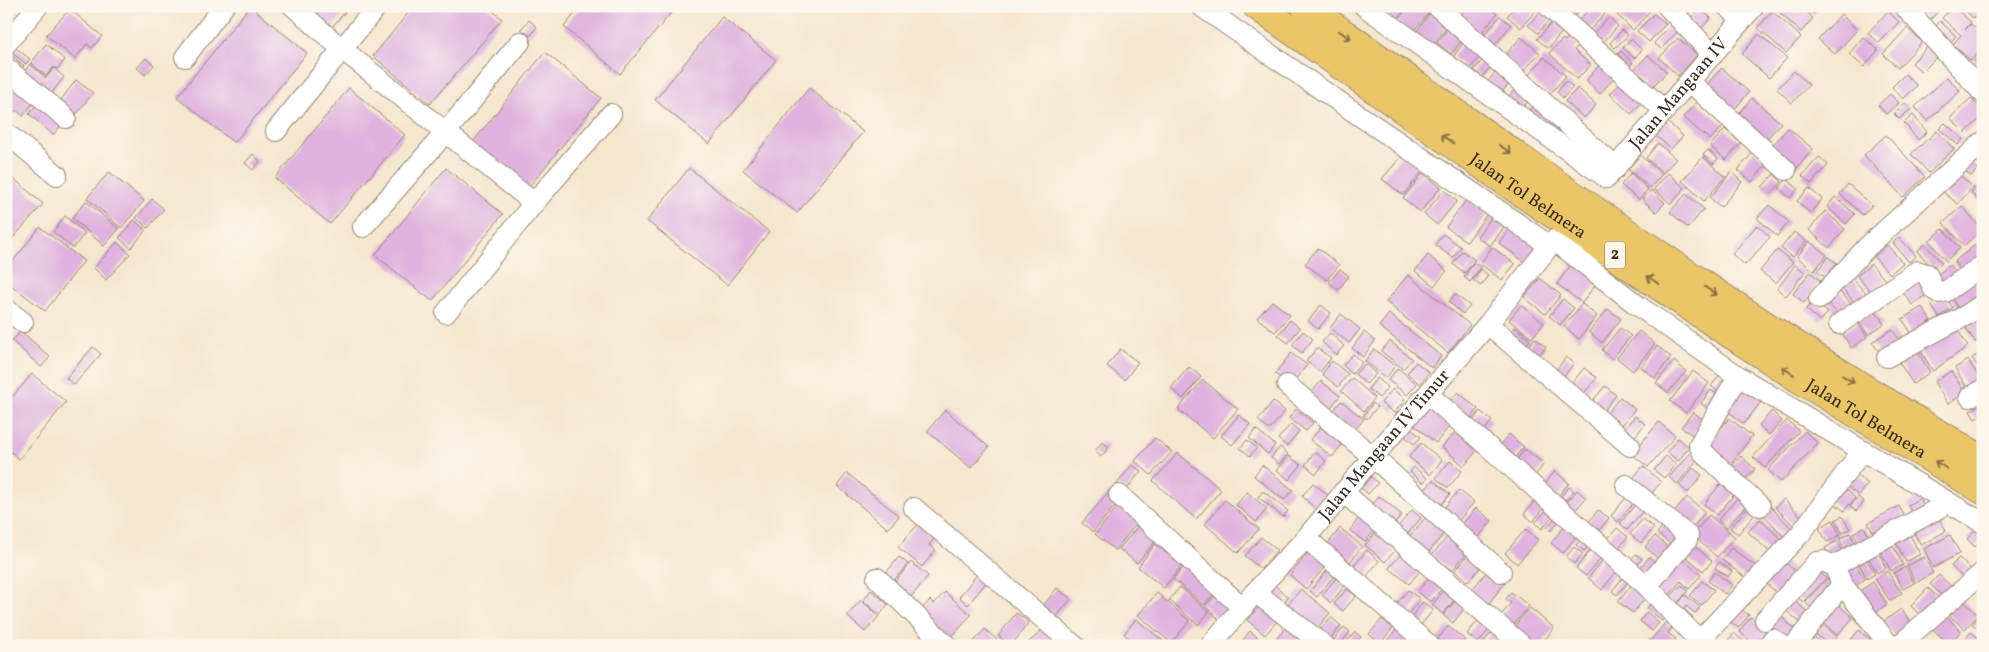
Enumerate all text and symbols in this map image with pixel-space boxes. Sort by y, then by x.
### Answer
one-way arrow [1337,29,1351,40]
street label: Jalan Mangaan IV [1623,32,1734,155]
one-way arrow [1440,134,1454,144]
one-way arrow [1498,144,1512,154]
street label: Jalan Tol Belmera [1464,147,1591,245]
road number: 2 [1605,242,1625,268]
one-way arrow [1646,275,1660,286]
one-way arrow [1704,286,1718,296]
street label: Jalan Mangaan IV Timur [1313,364,1456,526]
one-way arrow [1781,366,1795,376]
street label: Jalan Tol Belmera [1801,373,1931,465]
one-way arrow [1841,373,1855,384]
one-way arrow [1935,459,1949,469]

